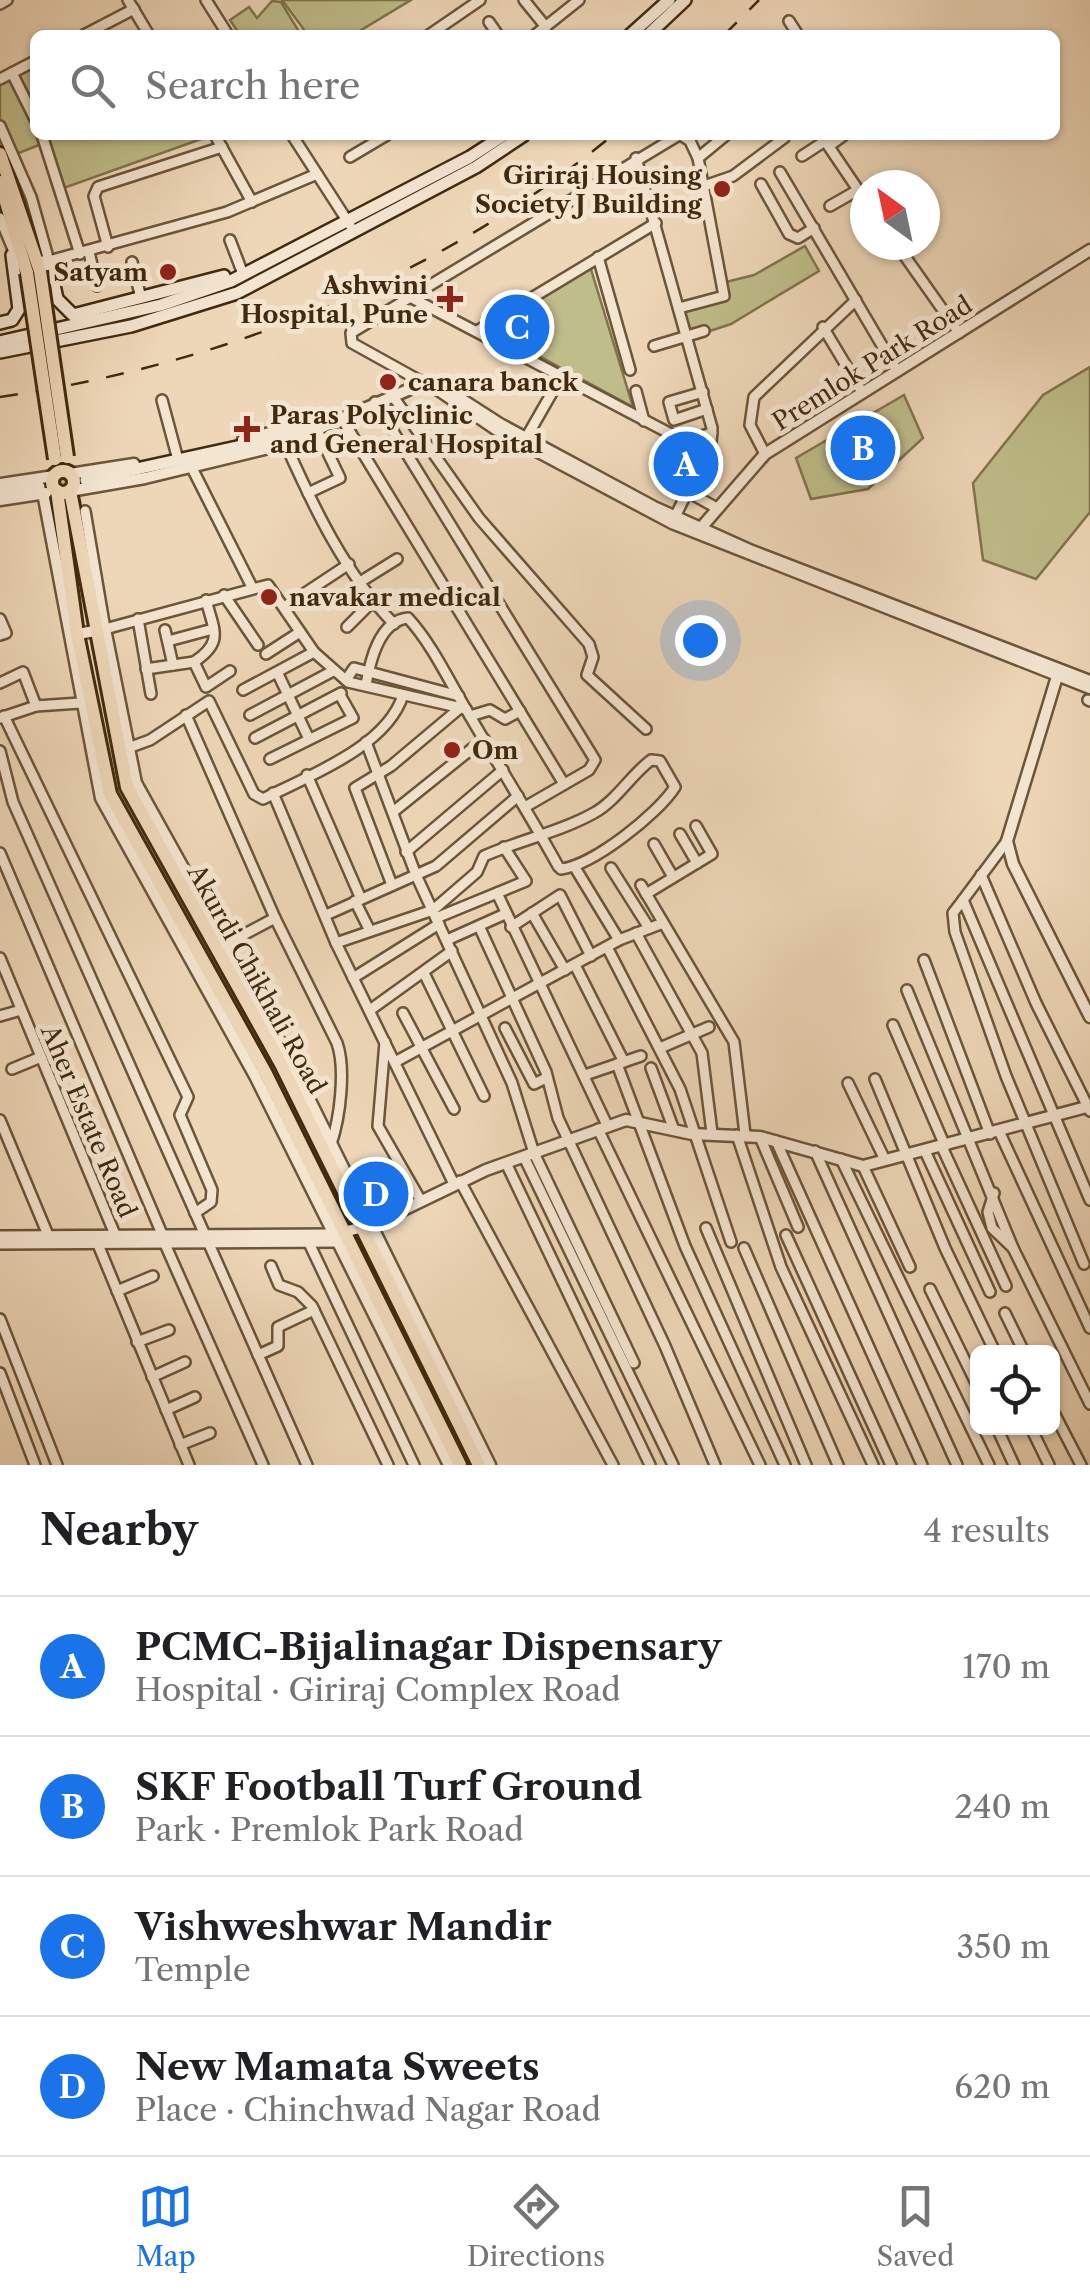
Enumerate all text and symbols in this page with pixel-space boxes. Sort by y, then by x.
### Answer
search box [30,30,1060,140]
icon: search [65,58,120,113]
text: Search here [145,62,360,109]
place label: Giriraj Housing Society J Building [475,160,703,220]
north arrow [850,170,940,260]
marker: Giriraj Housing Society J Building [711,178,733,200]
place label: Satyam [53,257,148,288]
marker: Satyam [157,261,179,283]
place label: Ashwini Hospital, Pune [240,270,428,330]
marker: Ashwini Hospital, Pune [437,286,463,312]
street label: Premlok Park Road [767,289,978,437]
pin: C [484,290,550,364]
place label: canara banck [408,367,579,398]
marker: canara banck [377,371,399,393]
place label: Paras Polyclinic and General Hospital [270,400,543,460]
pin: B [830,410,896,486]
marker: Paras Polyclinic and General Hospital [234,416,260,442]
pin: A [654,426,718,502]
place label: navakar medical [289,582,501,613]
marker: navakar medical [258,586,280,608]
your location [675,615,726,666]
place label: Om [472,735,518,766]
marker: Om [441,739,463,761]
street label: Akurdi Chikhali Road [180,858,333,1099]
street label: Aher Estate Road [34,1019,143,1222]
pin: D [344,1156,408,1232]
map controls [970,1345,1060,1435]
button: locate [970,1345,1060,1435]
text: Nearby [40,1504,198,1556]
text: 4 results [924,1511,1050,1550]
text: PCMC-Bijalinagar Dispensary [135,1623,721,1670]
text: A [60,1647,85,1686]
text: 170 m [962,1647,1050,1686]
text: Hospital · Giriraj Complex Road [135,1670,621,1709]
text: SKF Football Turf Ground [135,1763,642,1810]
text: B [61,1787,84,1826]
text: 240 m [954,1787,1050,1826]
text: Park · Premlok Park Road [135,1810,524,1849]
text: Vishweshwar Mandir [135,1903,552,1950]
text: C [60,1927,85,1966]
text: 350 m [956,1927,1050,1966]
text: Temple [135,1950,251,1989]
text: New Mamata Sweets [135,2043,540,2090]
text: D [59,2067,86,2106]
text: 620 m [954,2067,1050,2106]
text: Place · Chinchwad Nagar Road [135,2090,601,2129]
tab: Map [136,2179,196,2273]
tab: Directions [467,2179,605,2273]
tab: Saved [877,2179,954,2273]

